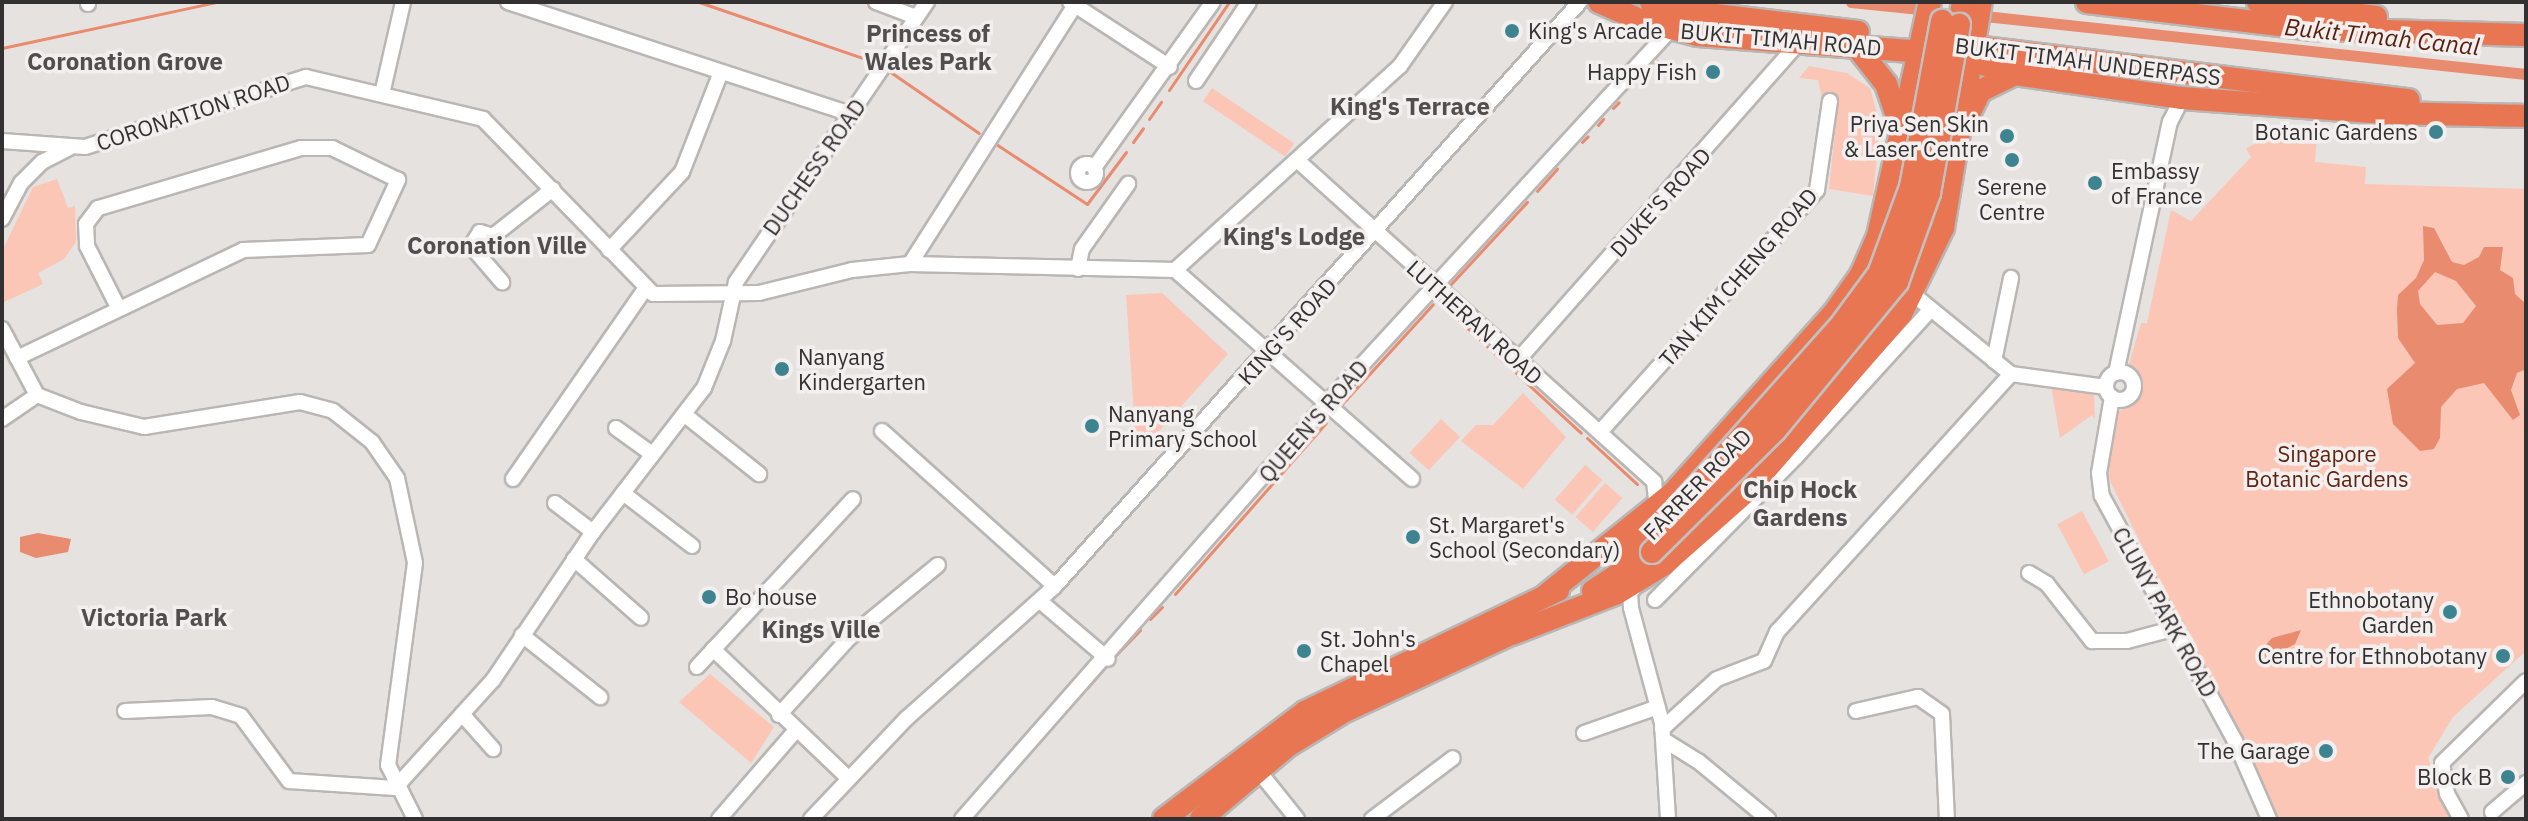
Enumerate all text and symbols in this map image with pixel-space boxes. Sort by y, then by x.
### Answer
water label: Bukit Timah Canal [2283,12,2481,62]
street label: BUKIT TIMAH ROAD [1679,17,1883,61]
place label: King's Arcade [1528,18,1663,44]
district label: Princess of Wales Park [864,20,992,76]
marker: King's Arcade [1503,22,1521,40]
street label: BUKIT TIMAH UNDERPASS [1954,32,2222,90]
district label: Coronation Grove [27,48,223,76]
place label: Happy Fish [1587,59,1697,85]
marker: Happy Fish [1704,63,1722,81]
street label: CORONATION ROAD [93,68,293,156]
district label: King's Terrace [1330,93,1490,121]
street label: DUCHESS ROAD [757,94,871,240]
place label: Priya Sen Skin & Laser Centre [1844,110,1989,162]
place label: Botanic Gardens [2255,119,2418,145]
marker: Botanic Gardens [2425,121,2447,143]
marker: Priya Sen Skin & Laser Centre [1996,125,2018,147]
street label: DUKE'S ROAD [1604,142,1716,262]
marker: Serene Centre [2003,151,2021,169]
place label: Embassy of France [2111,157,2203,208]
place label: Serene Centre [1977,173,2047,224]
marker: Embassy of France [2086,174,2104,192]
street label: TAN KIM CHENG ROAD [1653,182,1823,372]
district label: King's Lodge [1223,223,1365,251]
district label: Coronation Ville [407,232,587,260]
street label: LUTHERAN ROAD [1402,254,1548,390]
street label: KING'S ROAD [1232,272,1342,390]
place label: Nanyang Kindergarten [798,343,926,394]
street label: QUEEN'S ROAD [1253,355,1373,487]
marker: Nanyang Kindergarten [773,360,791,378]
place label: Nanyang Primary School [1108,400,1257,452]
marker: Nanyang Primary School [1083,417,1101,435]
street label: FARRER ROAD [1638,423,1756,545]
park label: Singapore Botanic Gardens [2245,440,2409,492]
district label: Chip Hock Gardens [1743,476,1857,532]
place label: St. Margaret's School (Secondary) [1429,511,1620,562]
street label: CLUNY PARK ROAD [2107,522,2223,702]
marker: St. Margaret's School (Secondary) [1404,528,1422,546]
place label: Bo house [725,584,817,610]
place label: Ethnobotany Garden [2308,586,2434,638]
marker: Bo house [700,588,718,606]
marker: Ethnobotany Garden [2441,603,2459,621]
district label: Victoria Park [81,604,227,632]
district label: Kings Ville [761,616,881,644]
place label: St. John's Chapel [1320,625,1416,676]
marker: St. John's Chapel [1295,642,1313,660]
place label: Centre for Ethnobotany [2257,643,2487,669]
marker: Centre for Ethnobotany [2494,647,2512,665]
place label: The Garage [2197,738,2310,764]
marker: The Garage [2317,742,2335,760]
place label: Block B [2417,764,2492,790]
marker: Block B [2499,768,2517,786]

